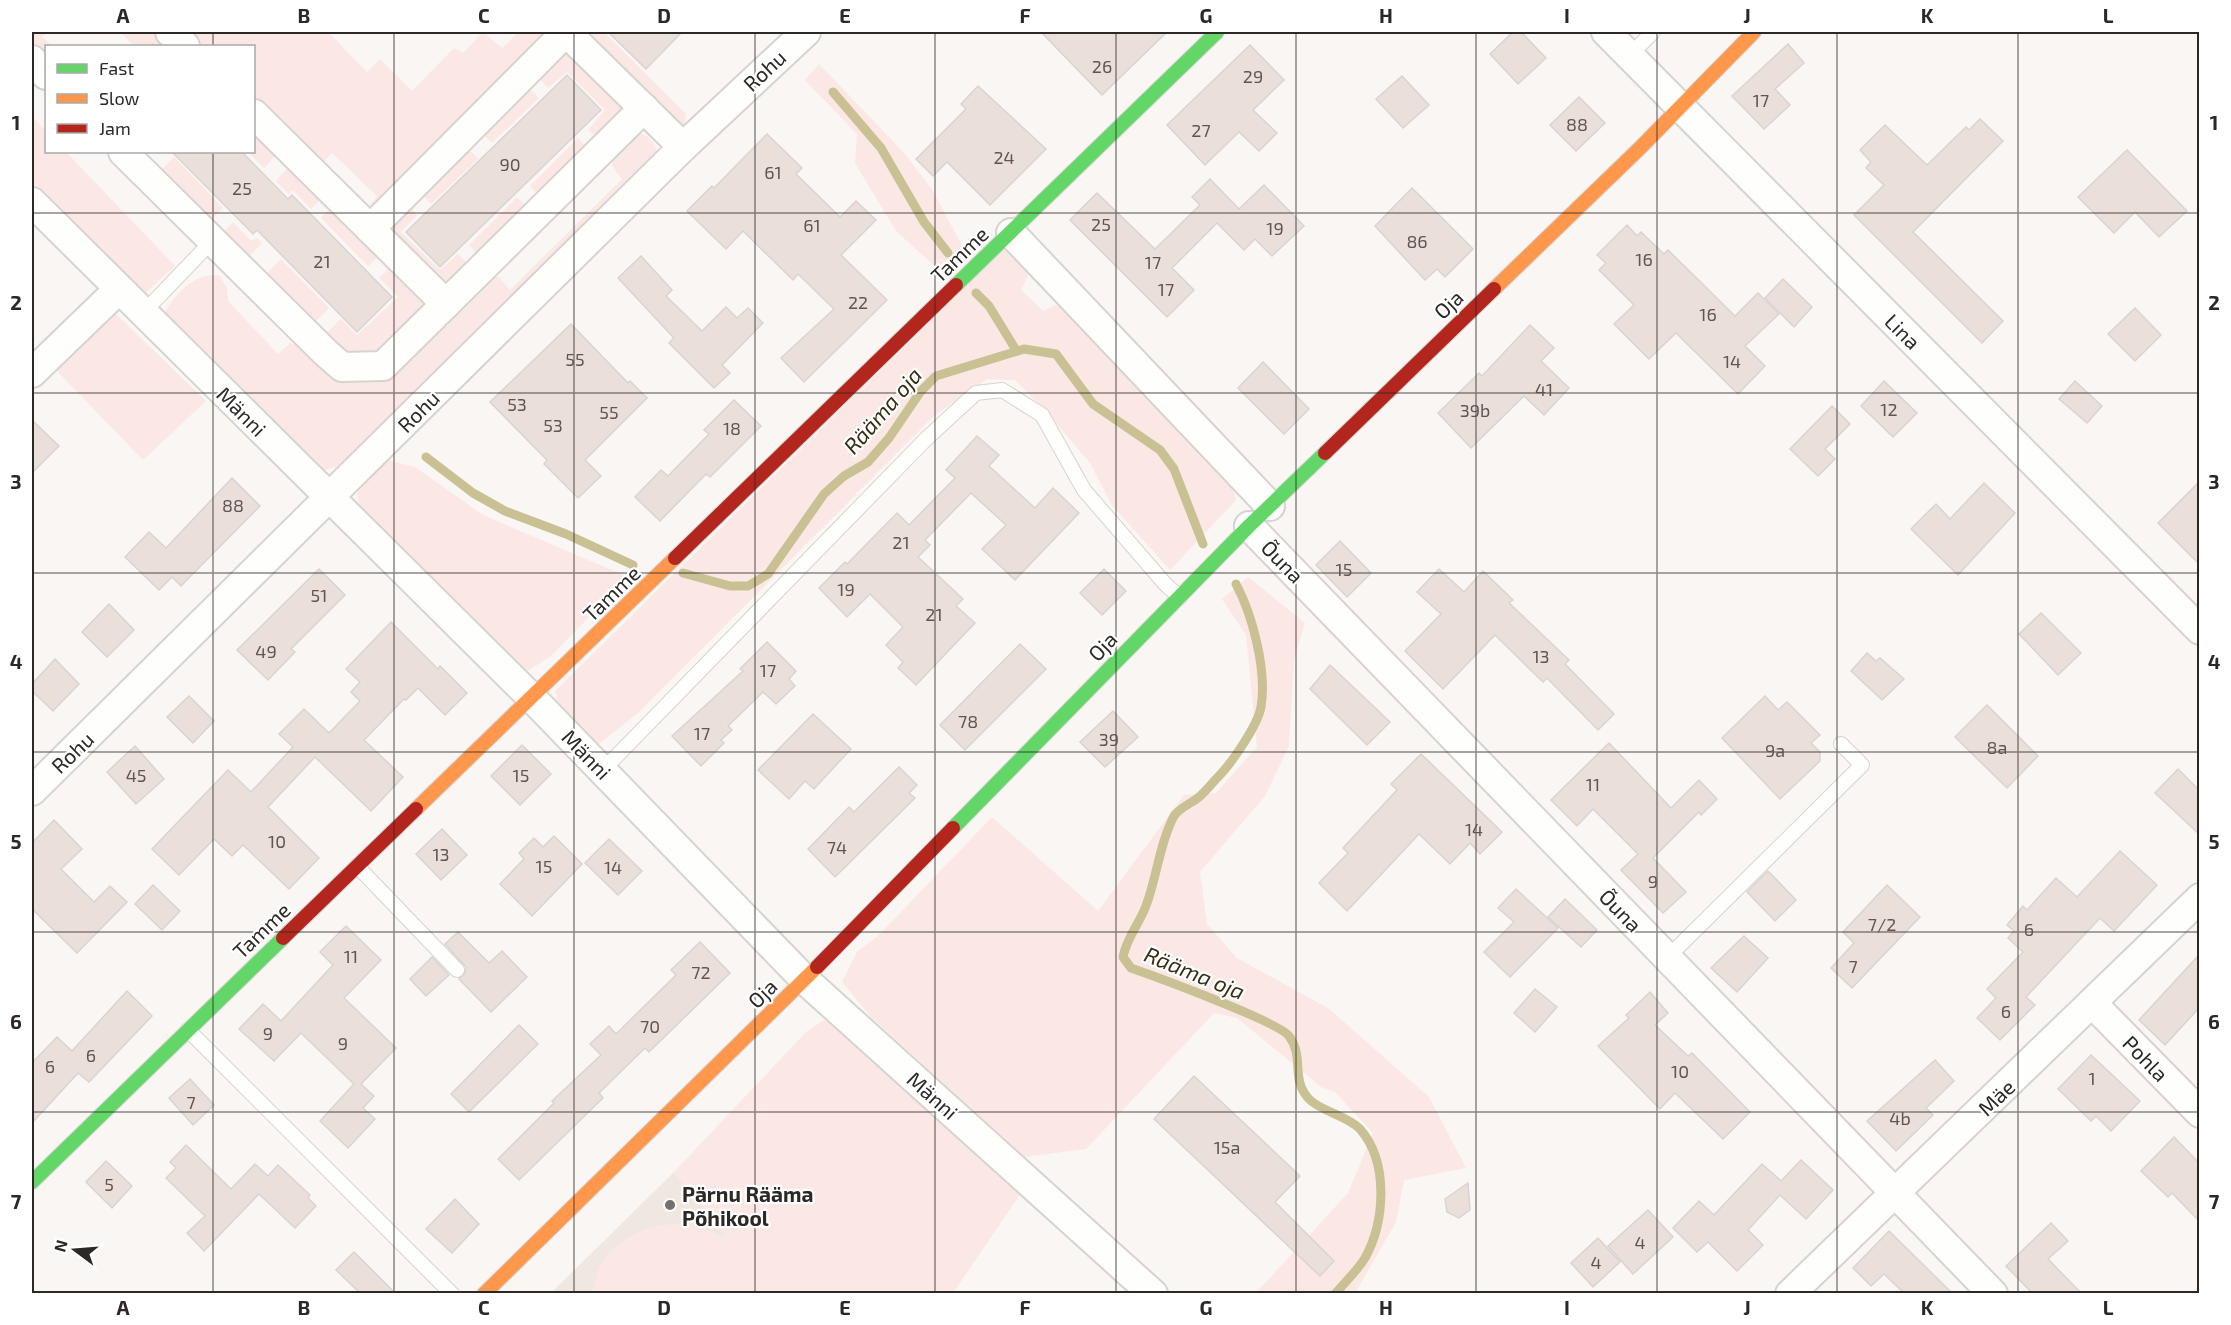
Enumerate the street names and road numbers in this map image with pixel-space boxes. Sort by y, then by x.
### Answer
street label: Rohu [738,44,790,96]
street label: Tamme [925,221,993,287]
street label: Oja [1428,284,1468,324]
street label: Lina [1880,308,1926,354]
street label: Männi [212,381,272,441]
street label: Rohu [392,385,444,437]
street label: Õuna [1257,534,1309,588]
street label: Tamme [577,560,645,626]
street label: Oja [1082,626,1122,666]
street label: Männi [557,724,617,784]
street label: Rohu [46,726,98,778]
street label: Õuna [1595,883,1647,937]
street label: Tamme [227,897,295,963]
street label: Oja [742,973,782,1013]
street label: Pohla [2118,1030,2174,1086]
street label: Männi [903,1066,963,1124]
street label: Mäe [1972,1074,2020,1120]

